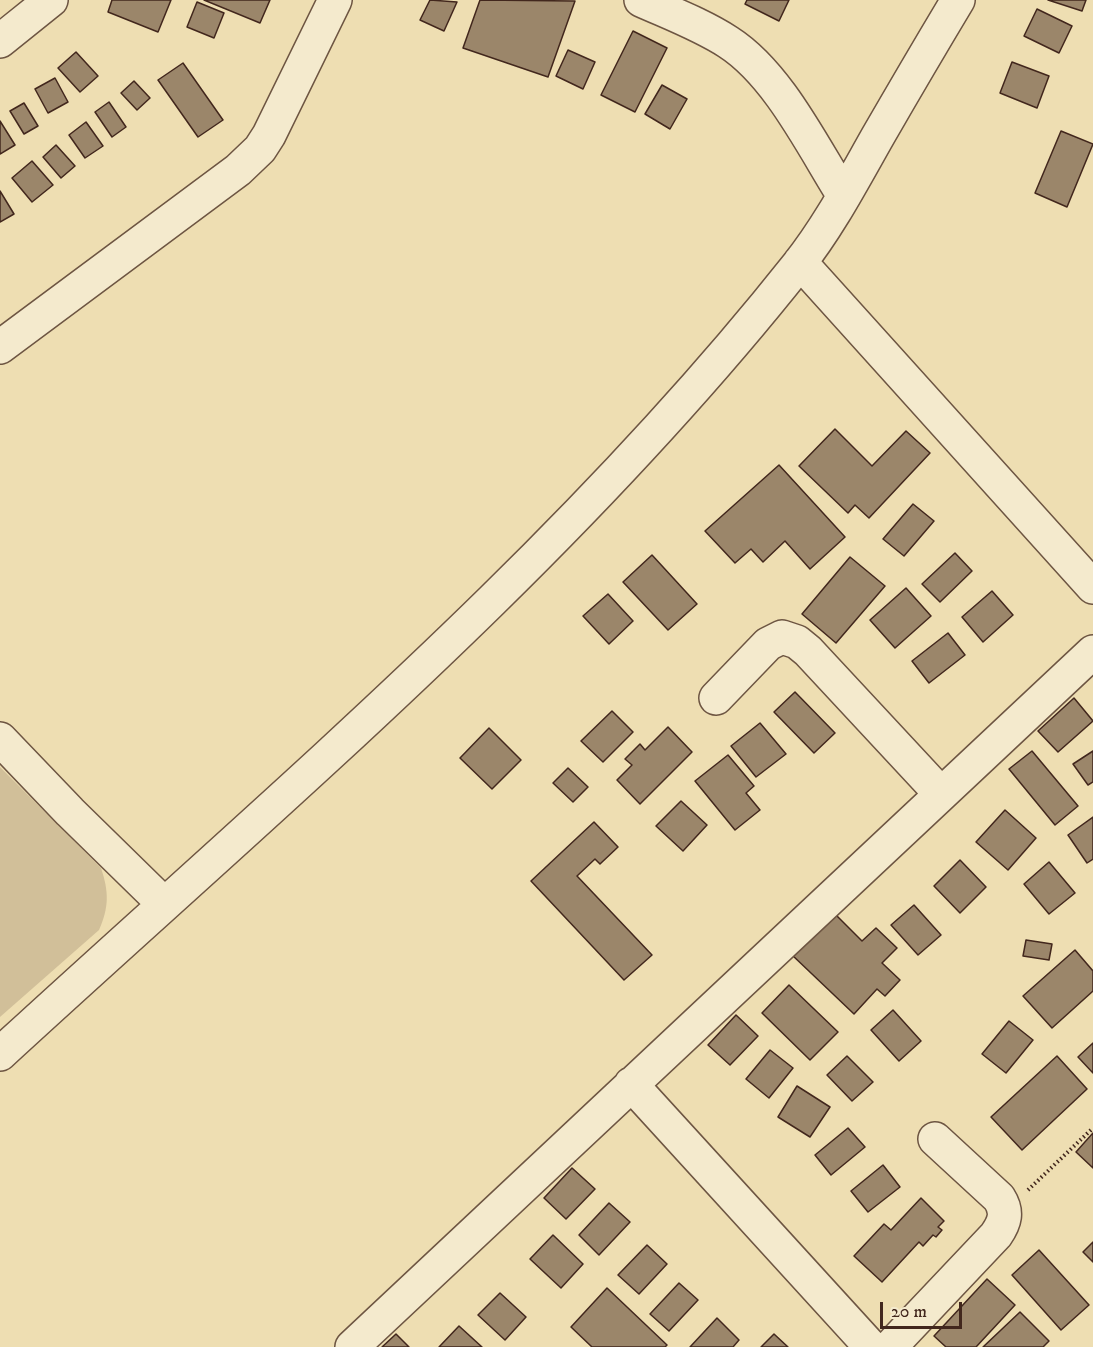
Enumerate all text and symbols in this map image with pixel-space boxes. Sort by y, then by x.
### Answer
scale bar [883,1290,966,1328]
text: 20 m [891,1301,927,1323]

